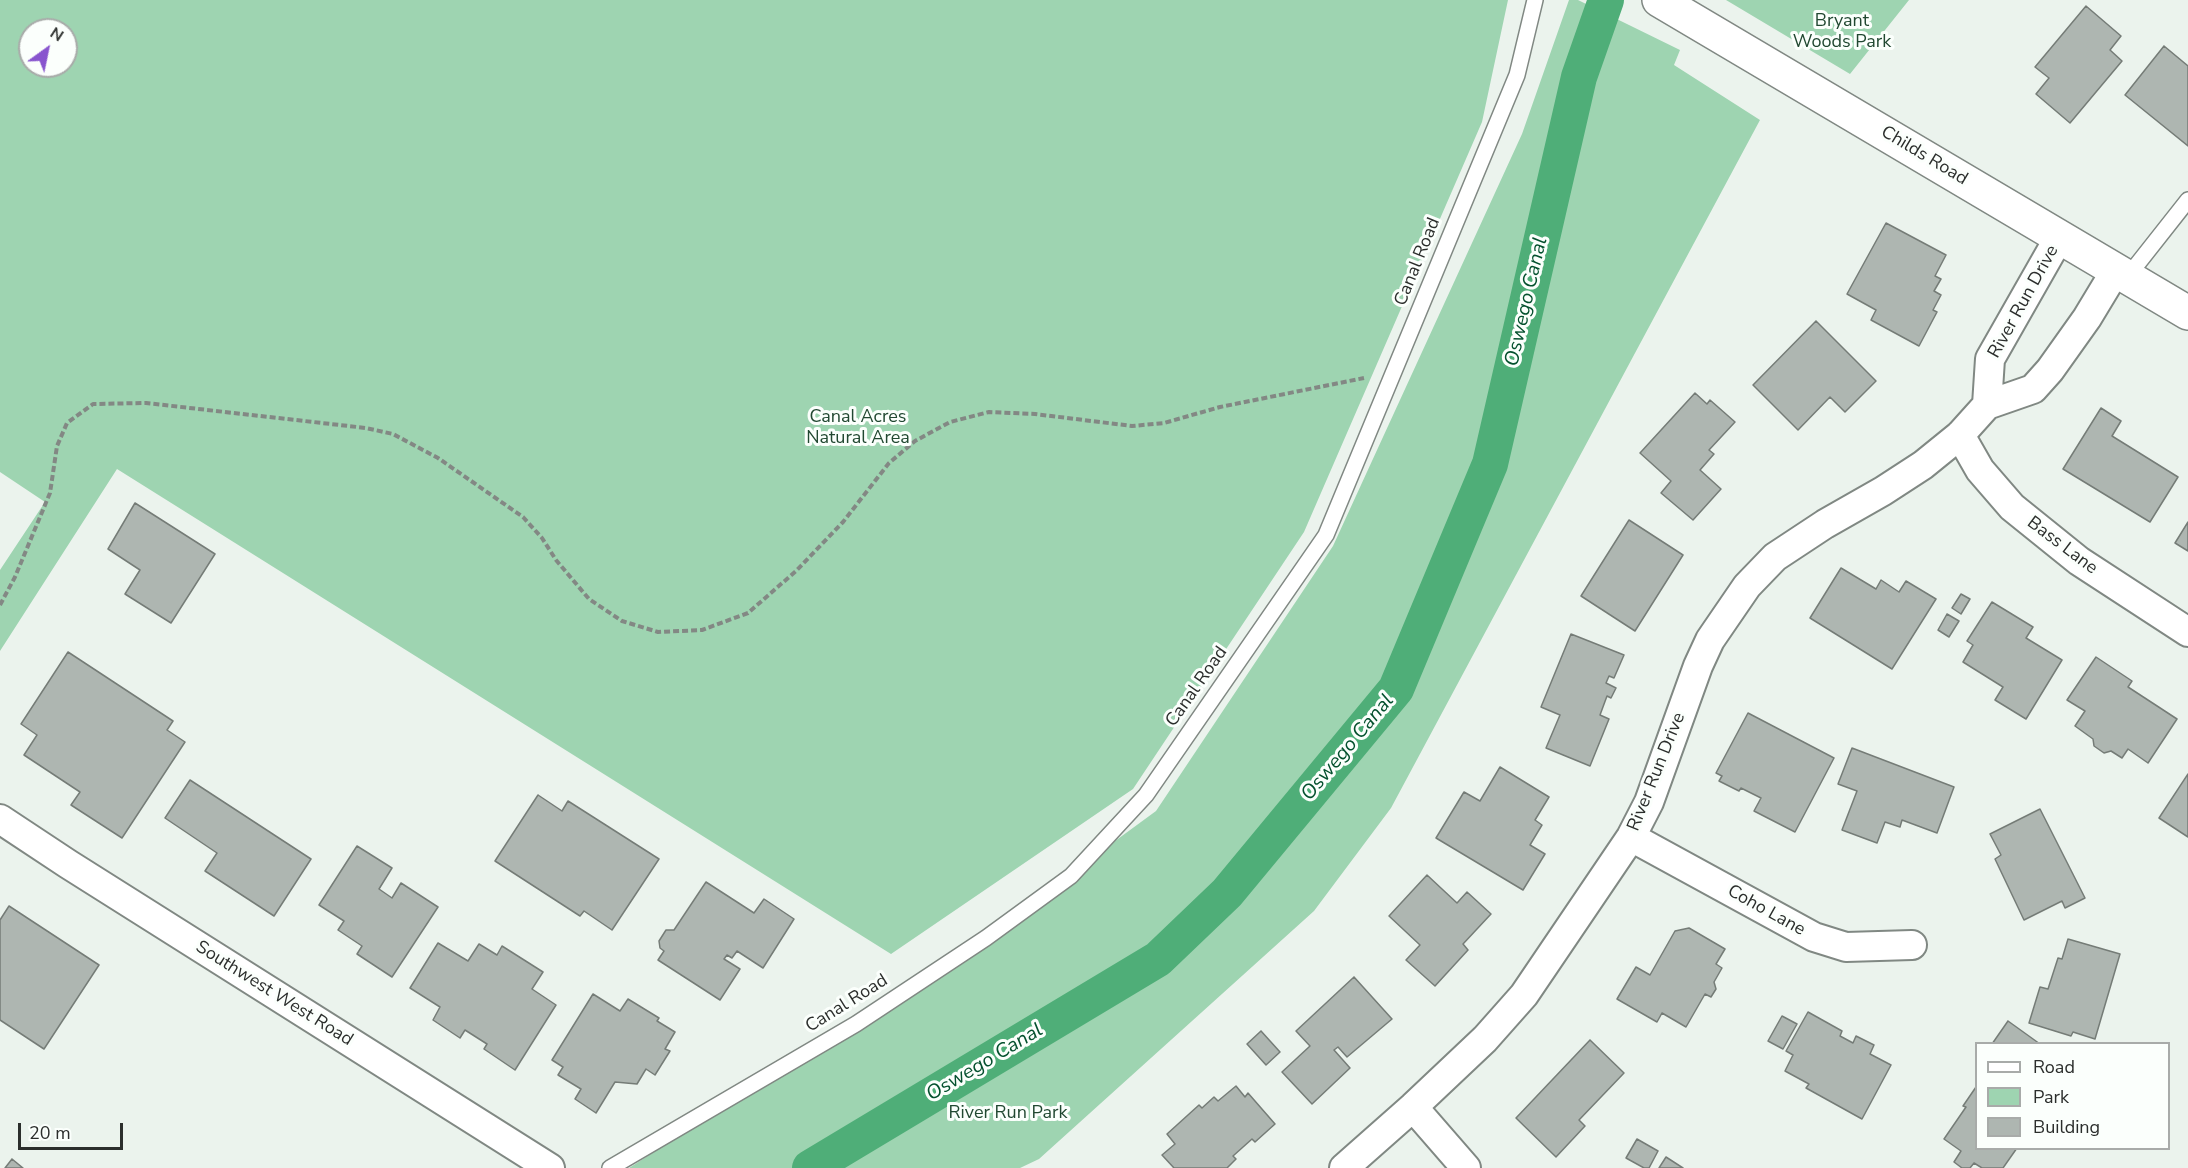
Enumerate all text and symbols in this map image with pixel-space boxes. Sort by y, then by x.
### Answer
park label: Bryant Woods Park [1793,11,1891,54]
north arrow [18,18,78,78]
text: N [46,22,68,47]
street label: Childs Road [1877,122,1971,190]
street label: Canal Road [1391,215,1445,309]
water label: Oswego Canal [1500,235,1554,369]
street label: River Run Drive [1984,242,2064,362]
park label: Canal Acres Natural Area [806,407,910,450]
street label: Bass Lane [2022,512,2102,580]
street label: Canal Road [1161,643,1233,731]
water label: Oswego Canal [1296,690,1400,806]
street label: River Run Drive [1623,710,1691,834]
street label: Coho Lane [1723,881,1809,941]
street label: Southwest West Road [191,937,357,1051]
street label: Canal Road [802,970,892,1038]
water label: Oswego Canal [922,1019,1048,1107]
legend [1975,1042,2170,1150]
text: Road [2033,1055,2075,1079]
text: Park [2033,1085,2069,1109]
park label: River Run Park [949,1103,1067,1125]
scale bar [21,1111,126,1149]
text: Building [2033,1115,2100,1139]
text: 20 m [29,1121,71,1145]

